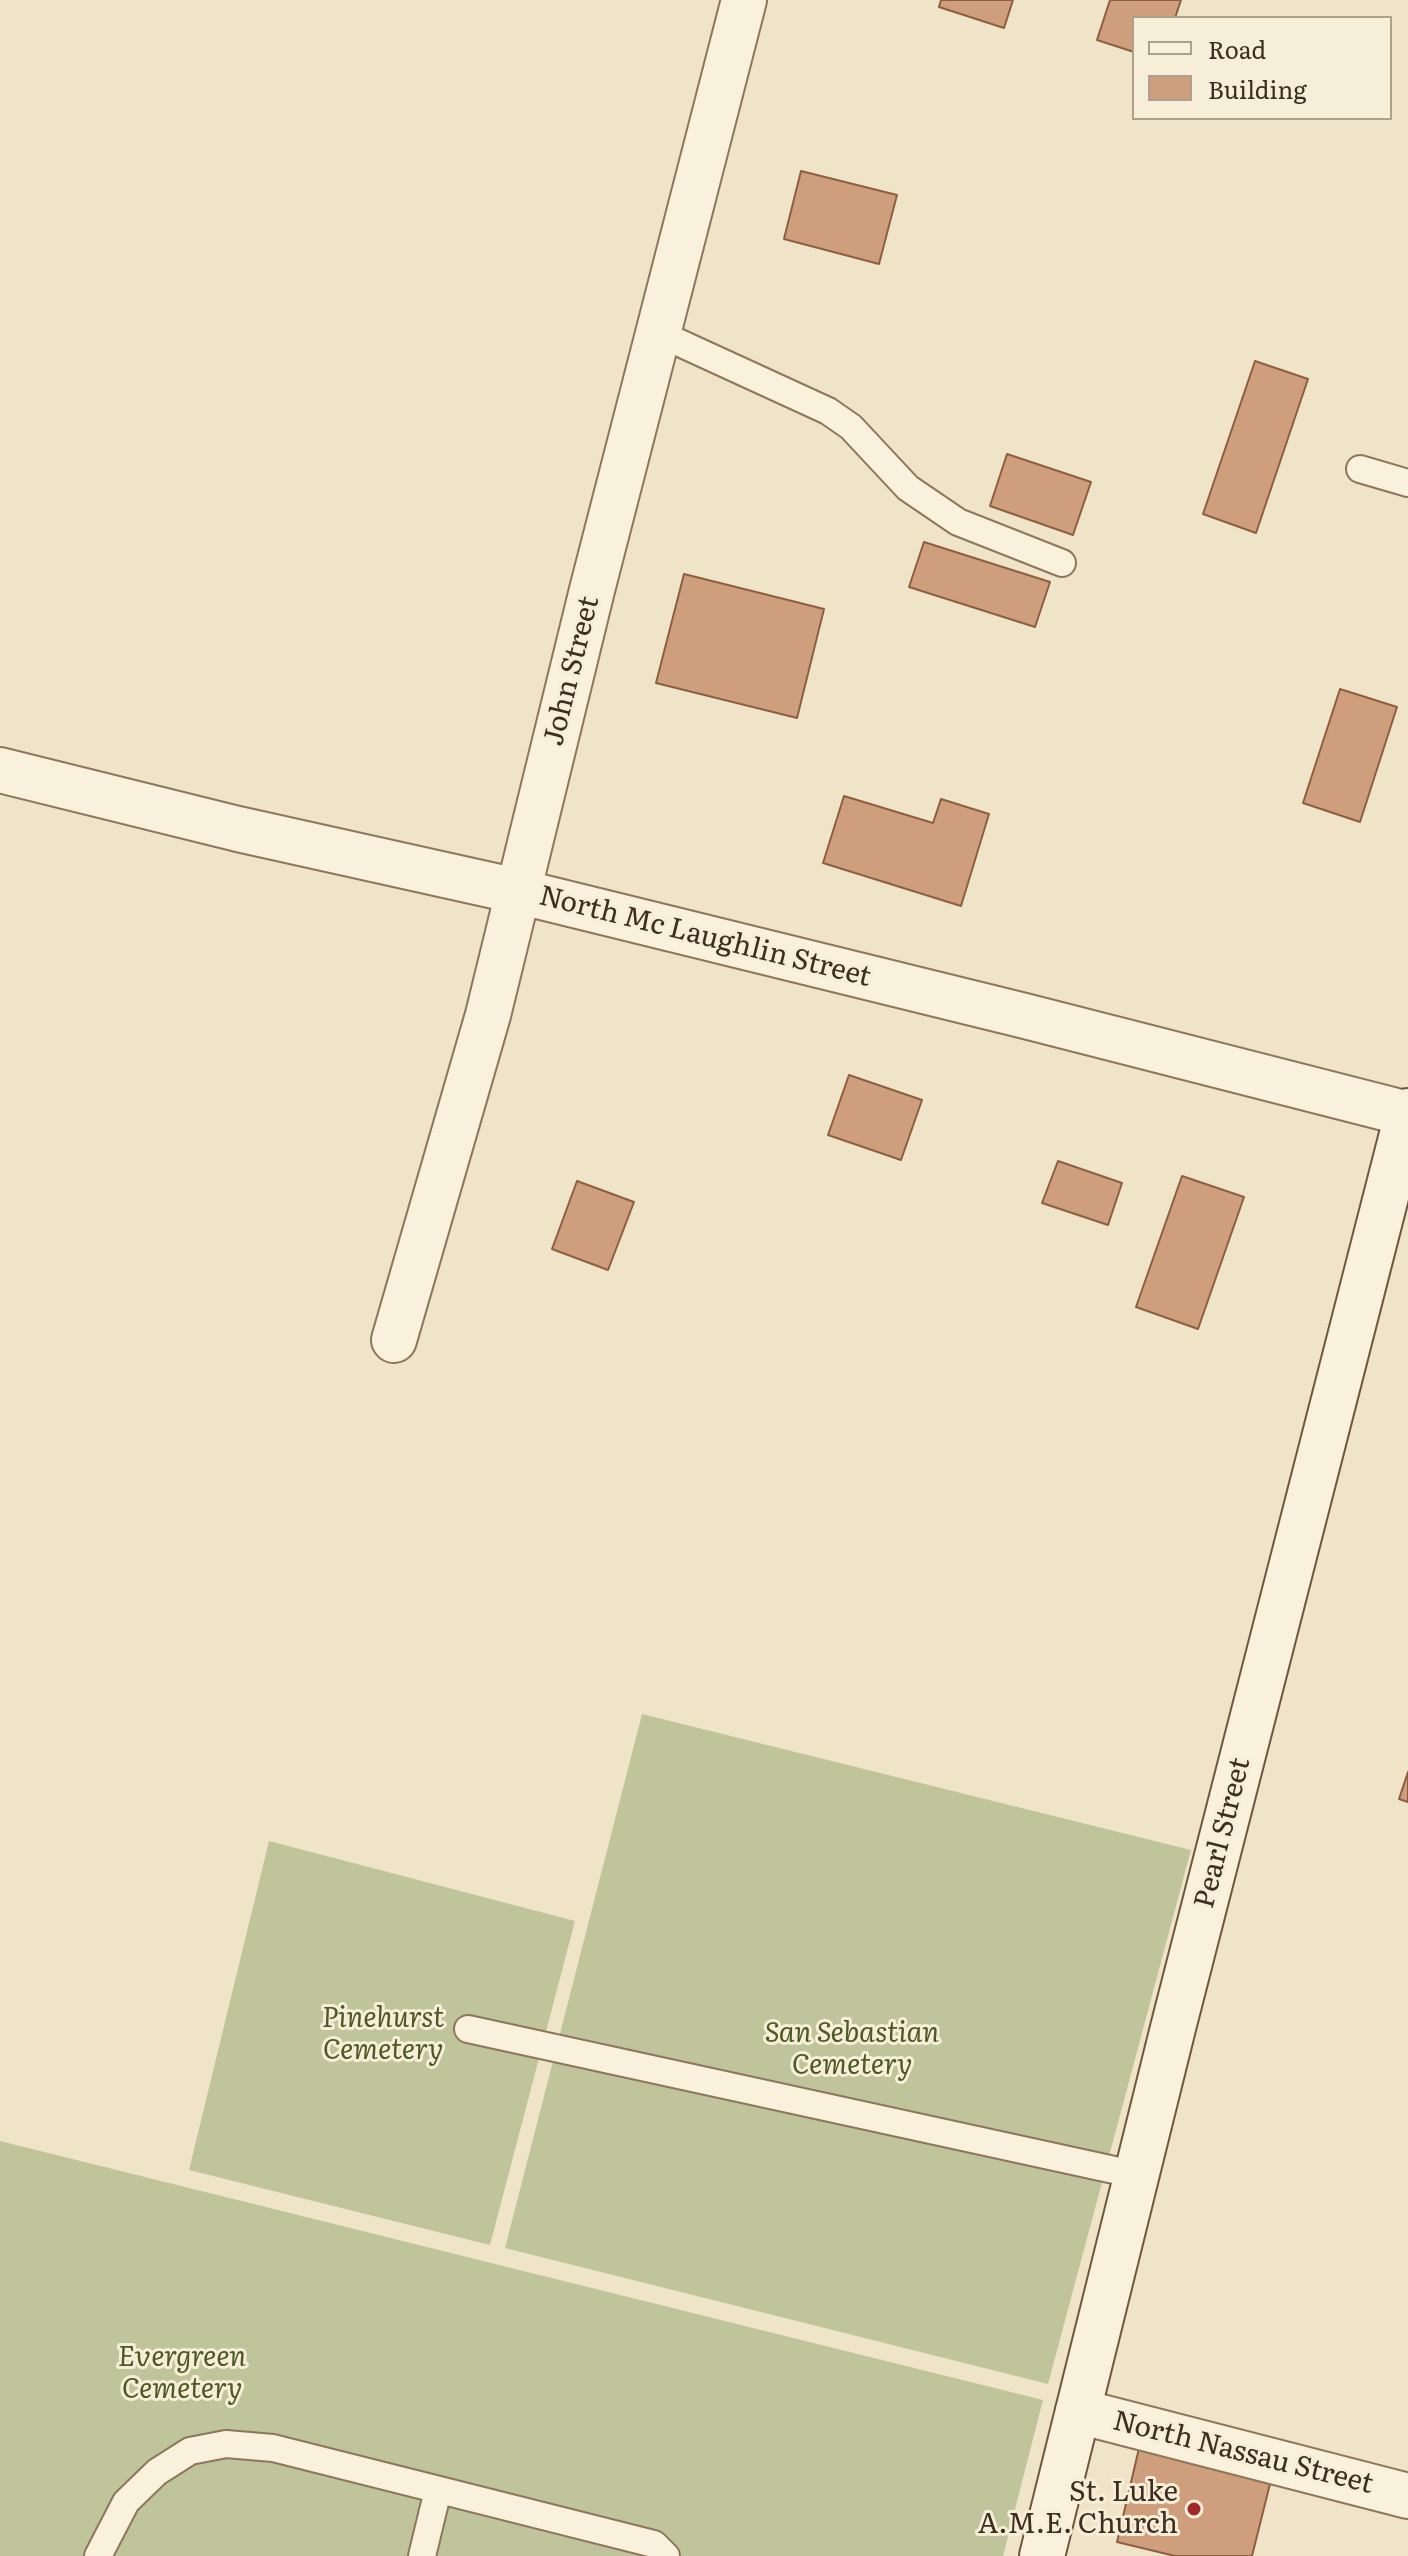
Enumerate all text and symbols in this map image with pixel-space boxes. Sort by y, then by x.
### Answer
legend [1132,16,1392,120]
text: Road [1208,31,1266,66]
text: Building [1208,71,1307,106]
street label: John Street [537,593,607,749]
street label: North Mc Laughlin Street [536,879,874,995]
street label: Pearl Street [1188,1754,1258,1912]
park label: Pinehurst Cemetery [322,2002,444,2068]
park label: San Sebastian Cemetery [765,2017,939,2083]
park label: Evergreen Cemetery [118,2341,246,2407]
street label: North Nassau Street [1110,2404,1376,2502]
place label: St. Luke A.M.E. Church [978,2476,1178,2542]
marker: St. Luke A.M.E. Church [1185,2500,1203,2518]

